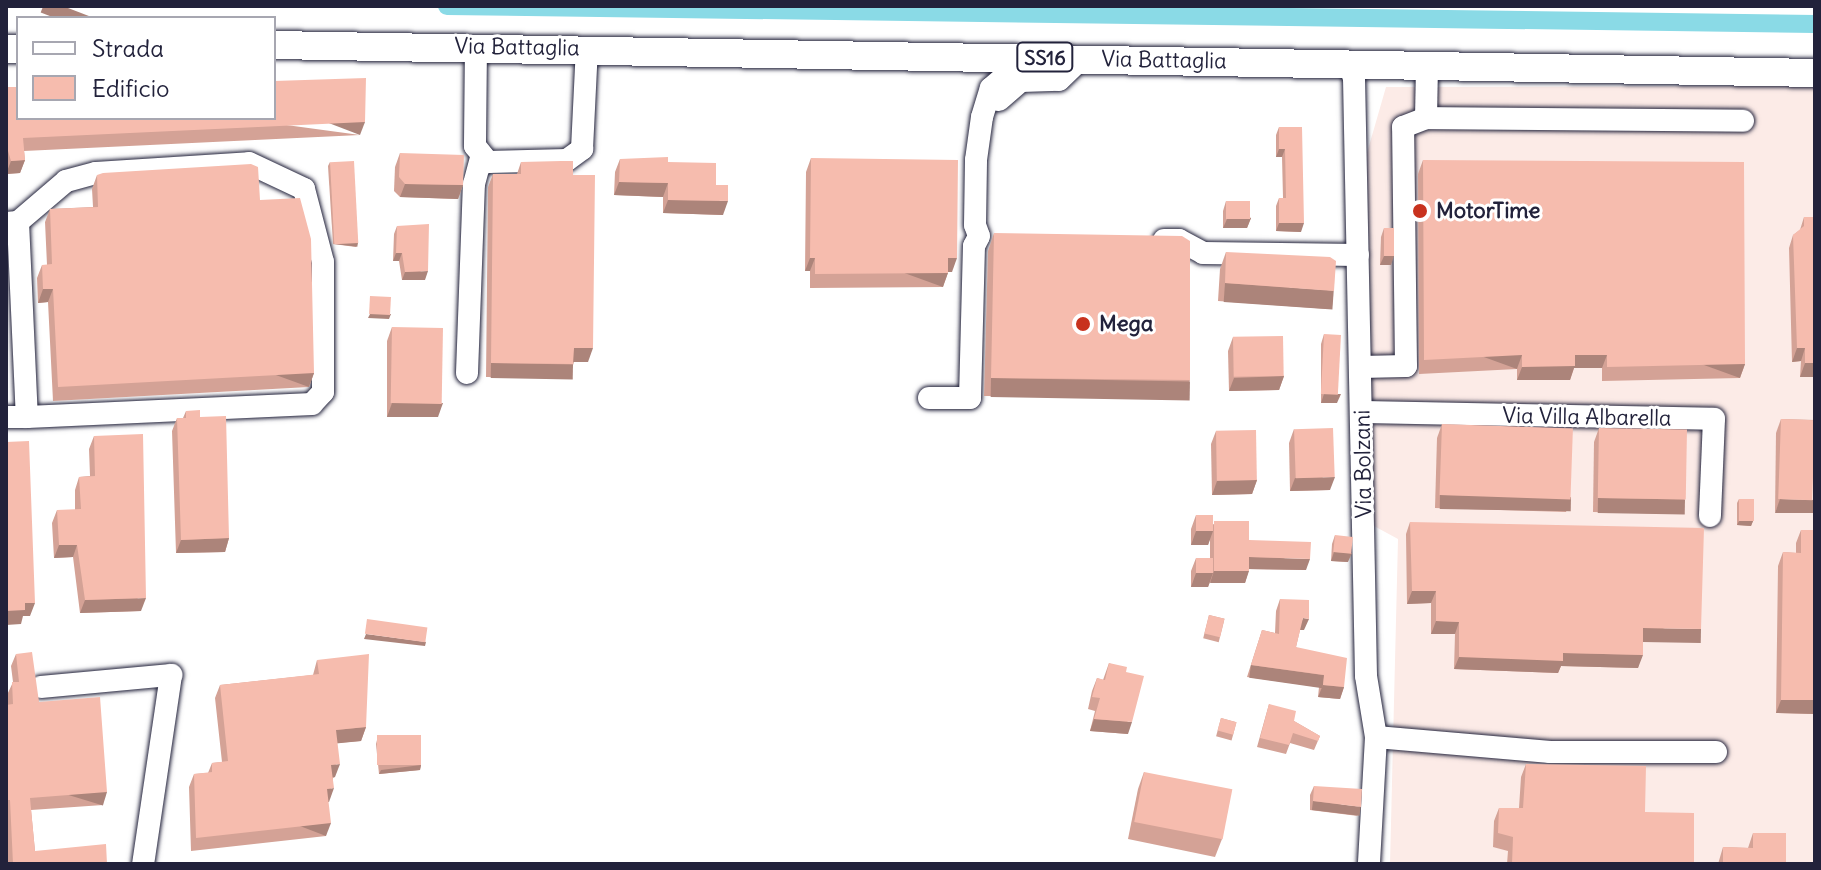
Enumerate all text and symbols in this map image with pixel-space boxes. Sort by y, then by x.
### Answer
legend [16,16,276,120]
text: Strada [92,33,164,63]
street label: Via Battaglia [454,33,580,61]
road number: SS16 [1015,41,1075,73]
street label: Via Battaglia [1101,46,1227,74]
text: Edificio [92,73,170,103]
place label: MotorTime [1436,198,1540,224]
marker: MotorTime [1411,202,1429,220]
place label: Mega [1099,311,1153,337]
marker: Mega [1074,315,1092,333]
street label: Via Villa Albarella [1502,402,1672,432]
street label: Via Bolzani [1349,409,1377,519]

